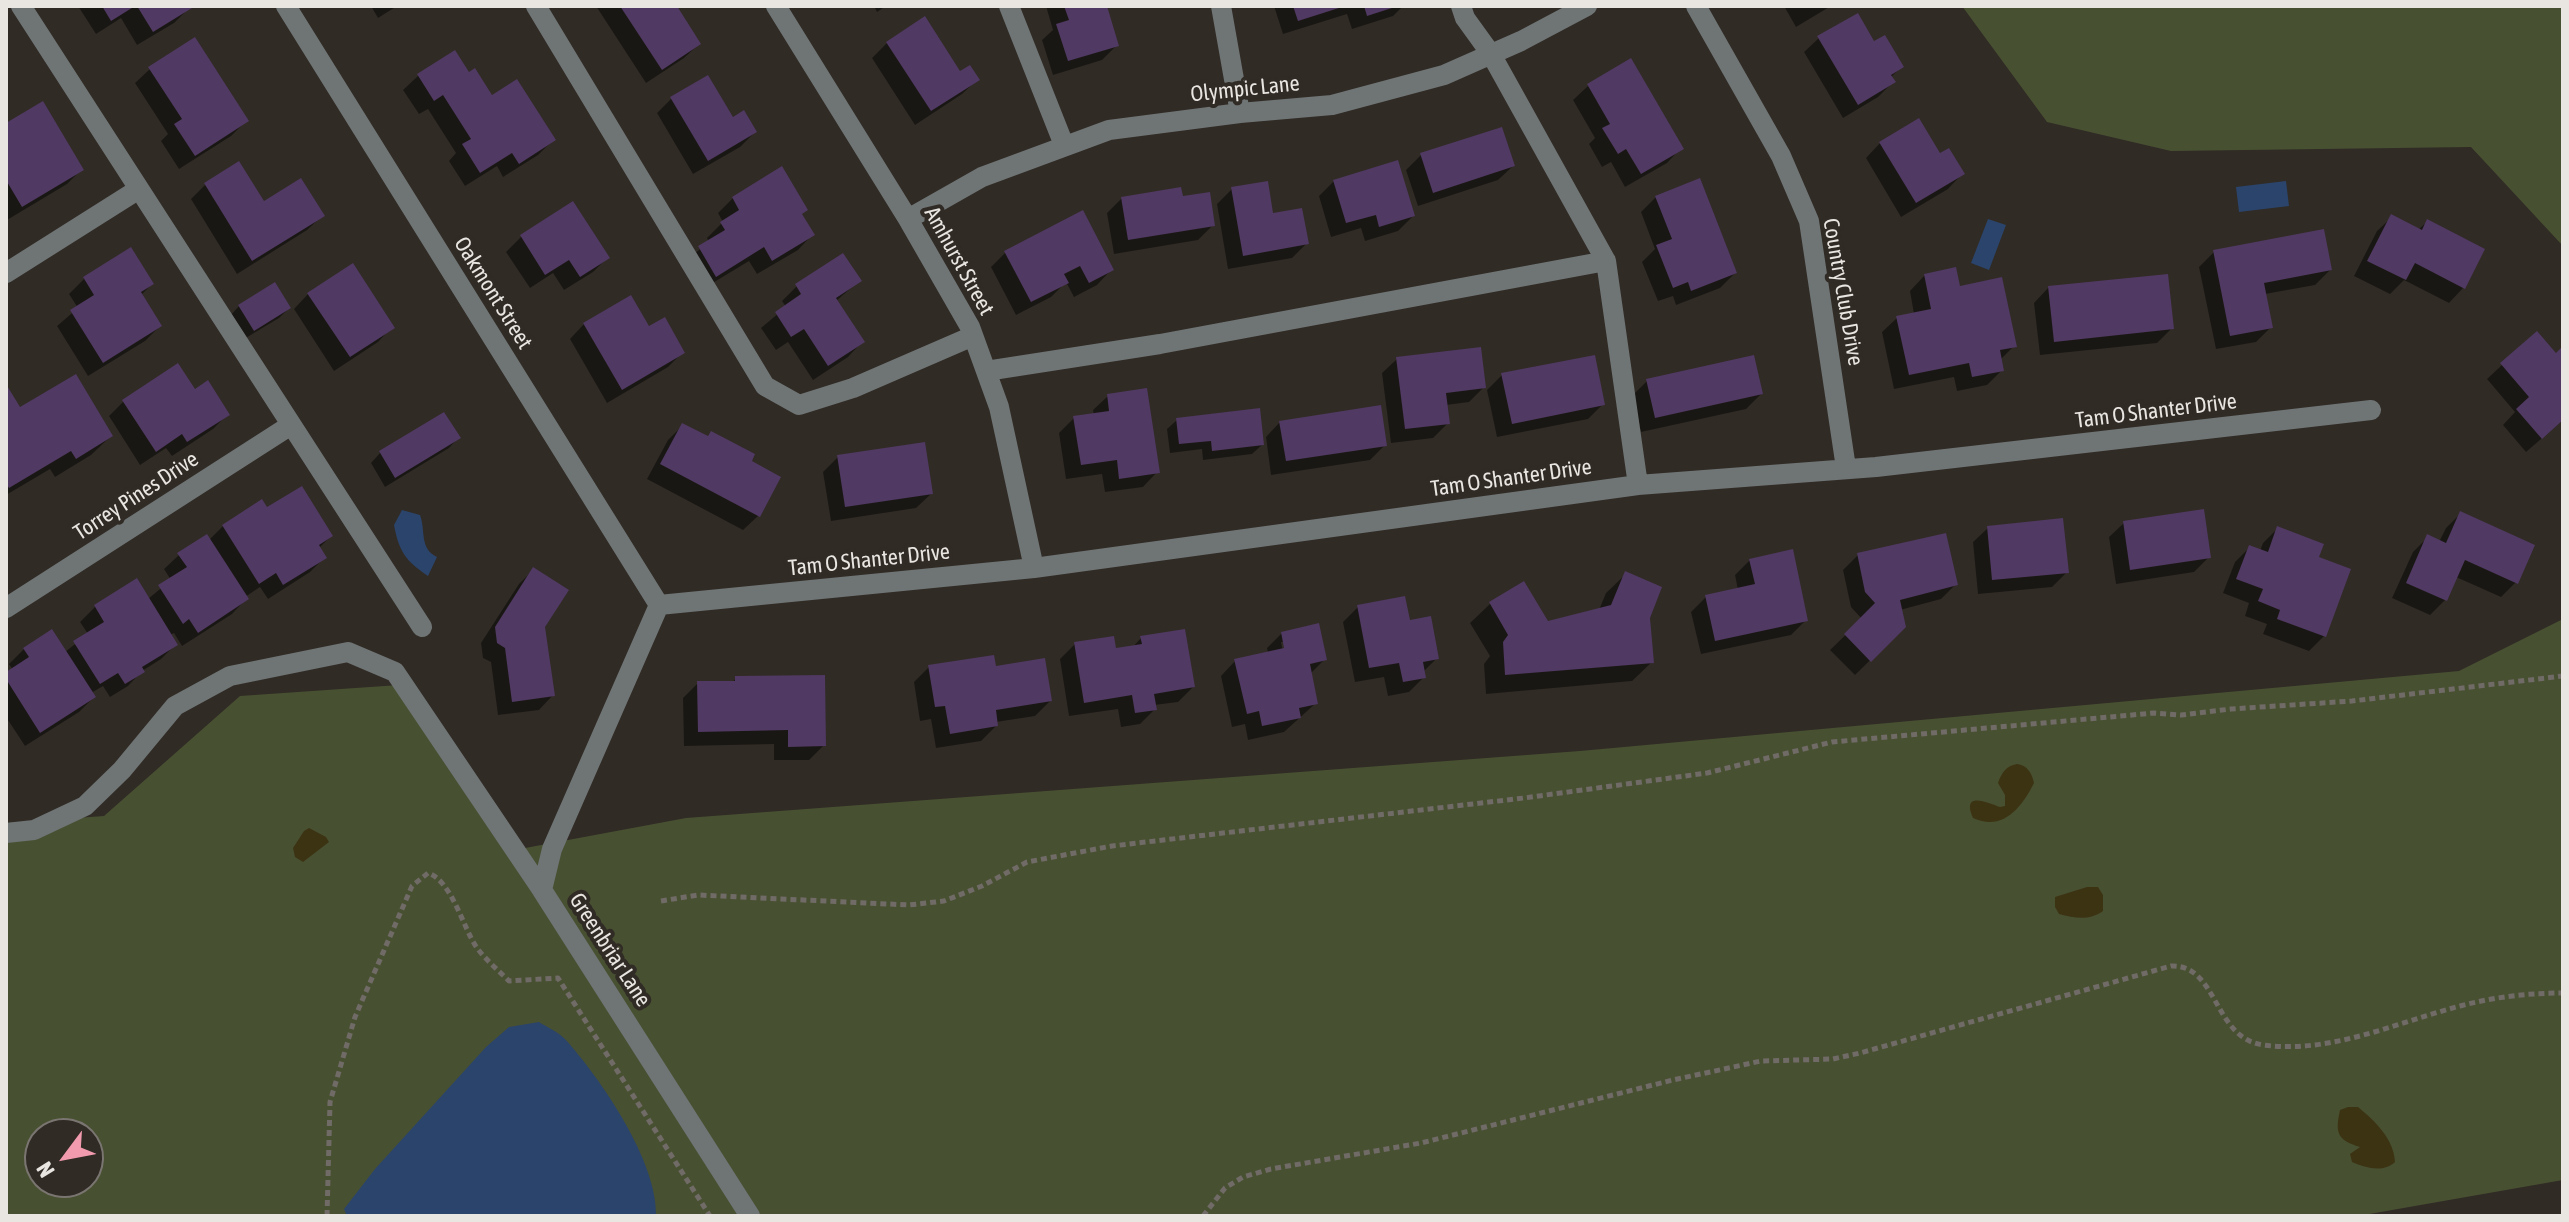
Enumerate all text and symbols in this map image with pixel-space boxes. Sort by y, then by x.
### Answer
street label: Olympic Lane [1189,70,1301,108]
street label: Amhurst Street [918,202,1000,320]
street label: Country Club Drive [1817,216,1869,368]
street label: Oakmont Street [448,232,538,354]
street label: Tam O Shanter Drive [2074,388,2238,434]
street label: Torrey Pines Drive [69,446,203,546]
street label: Tam O Shanter Drive [1429,454,1593,502]
street label: Tam O Shanter Drive [787,538,951,582]
street label: Greenbriar Lane [564,888,656,1012]
north arrow [24,1118,104,1198]
text: N [31,1157,60,1182]

